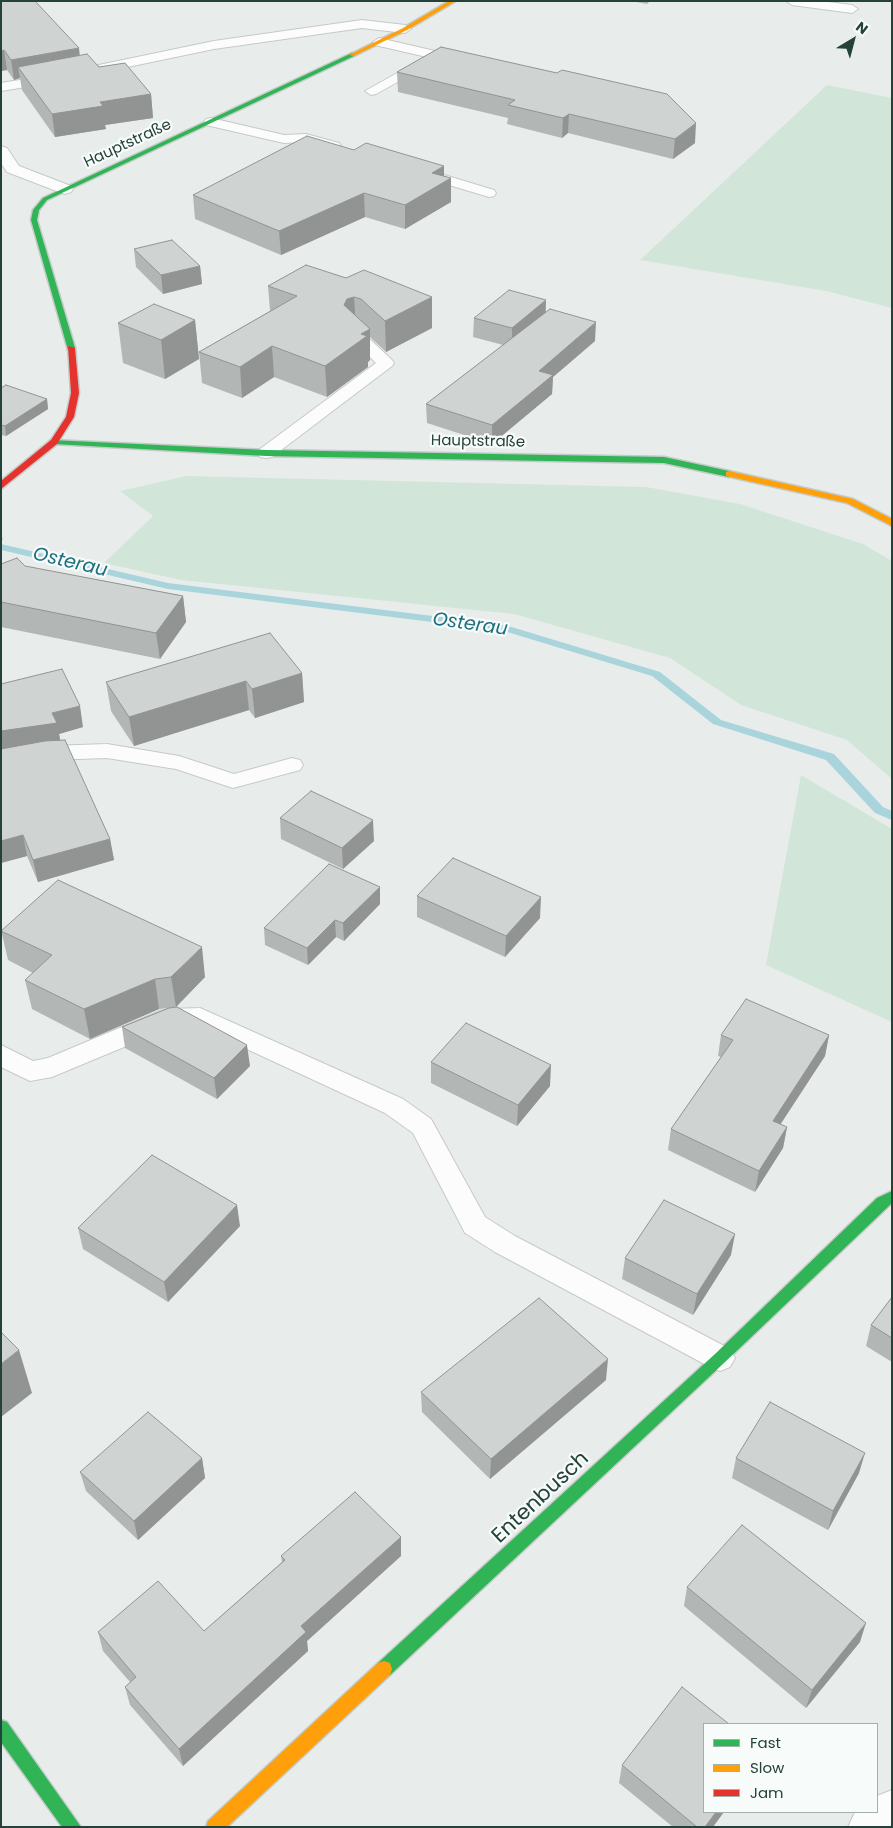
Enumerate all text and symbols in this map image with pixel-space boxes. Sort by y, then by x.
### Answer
north arrow [828,15,878,65]
text: N [852,17,872,39]
street label: Hauptstraße [81,116,175,172]
street label: Hauptstraße [431,432,525,452]
water label: Osterau [31,543,109,583]
water label: Osterau [431,608,509,642]
street label: Entenbusch [487,1447,595,1549]
legend [703,1723,878,1813]
text: Fast [750,1732,781,1753]
text: Slow [750,1757,784,1778]
text: Jam [750,1782,784,1803]

